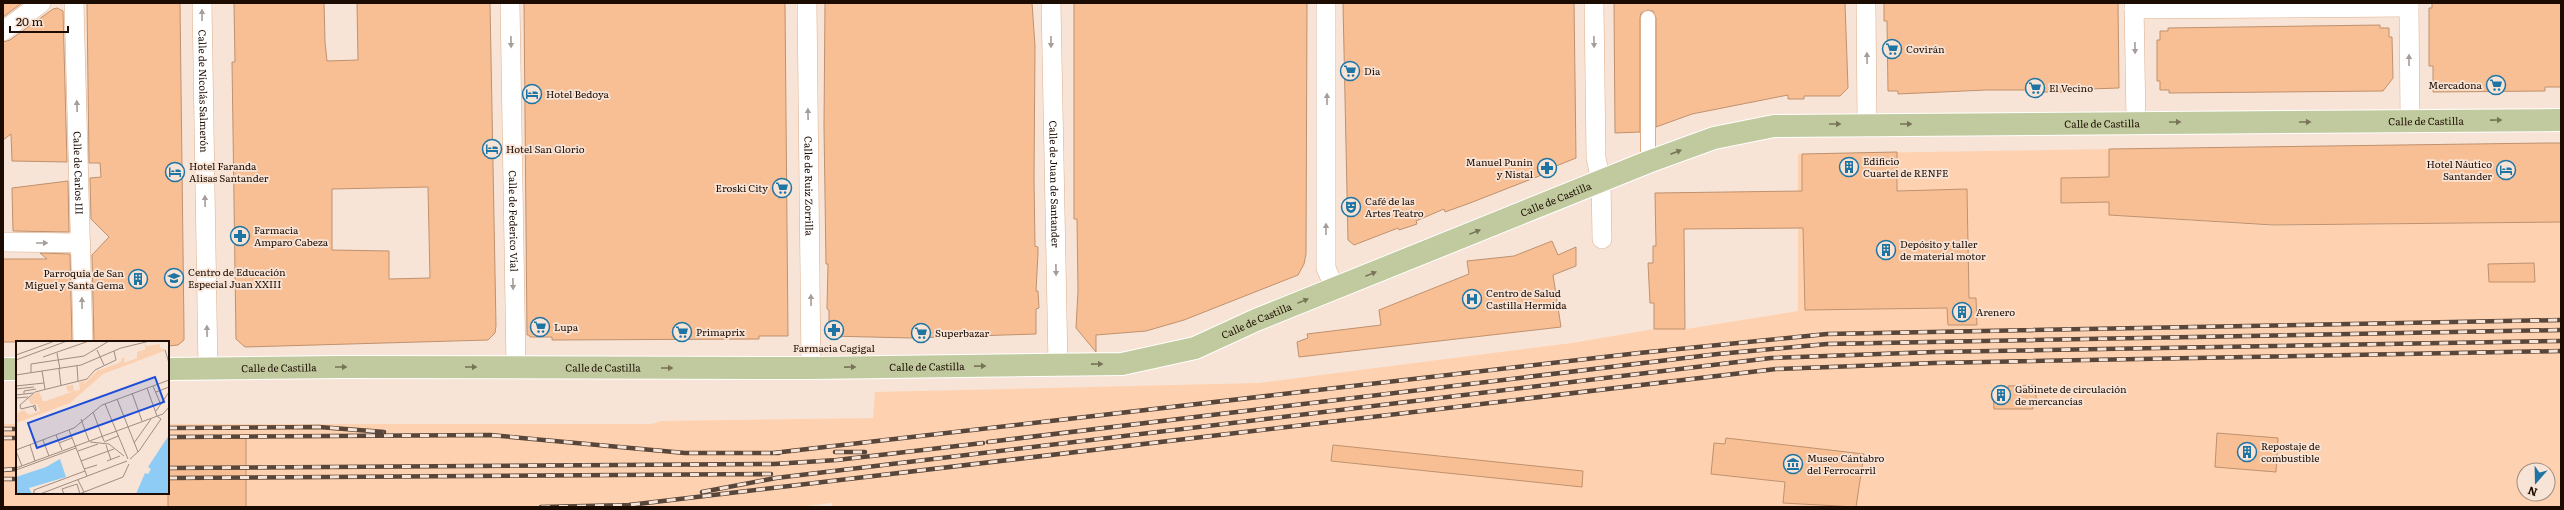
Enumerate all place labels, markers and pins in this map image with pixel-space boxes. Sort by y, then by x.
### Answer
supermarket icon: Covirán [1881,38,1903,60]
place label: Covirán [1906,41,1945,56]
supermarket icon: Dia [1339,60,1361,82]
place label: Dia [1364,63,1381,78]
supermarket icon: Mercadona [2485,74,2507,96]
supermarket icon: El Vecino [2024,77,2046,99]
place label: Mercadona [2428,77,2483,92]
place label: El Vecino [2049,80,2093,95]
hotel icon: Hotel Bedoya [521,83,543,105]
place label: Hotel Bedoya [546,86,610,101]
hotel icon: Hotel San Glorio [481,138,503,160]
place label: Hotel San Glorio [506,141,585,156]
place label: Edificio Cuartel de RENFE [1863,153,1948,180]
place label: Manuel Punin y Nistal [1466,154,1534,181]
building icon: Edificio Cuartel de RENFE [1838,156,1860,178]
place label: Hotel Náutico Santander [2426,156,2492,183]
pharmacy icon: Manuel Punin y Nistal [1536,157,1558,179]
place label: Hotel Faranda Alisas Santander [189,158,269,185]
hotel icon: Hotel Náutico Santander [2495,159,2517,181]
hotel icon: Hotel Faranda Alisas Santander [164,161,186,183]
supermarket icon: Eroski City [771,177,793,199]
place label: Eroski City [716,180,768,195]
place label: Café de las Artes Teatro [1365,193,1424,220]
theatre icon: Café de las Artes Teatro [1340,196,1362,218]
place label: Farmacia Amparo Cabeza [254,222,329,249]
pharmacy icon: Farmacia Amparo Cabeza [229,225,251,247]
place label: Depósito y taller de material motor [1900,236,1986,263]
building icon: Depósito y taller de material motor [1875,239,1897,261]
place label: Centro de Educación Especial Juan XXIII [188,264,286,291]
place label: Parroquia de San Miguel y Santa Gema [24,265,125,292]
school or university icon: Centro de Educación Especial Juan XXIII [163,267,185,289]
building icon: Parroquia de San Miguel y Santa Gema [127,268,149,290]
place label: Centro de Salud Castilla Hermida [1486,285,1567,312]
hospital icon: Centro de Salud Castilla Hermida [1461,288,1483,310]
building icon: Arenero [1951,301,1973,323]
place label: Arenero [1976,304,2015,319]
supermarket icon: Lupa [529,316,551,338]
place label: Lupa [554,319,579,334]
pharmacy icon: Farmacia Cagigal [823,319,845,341]
supermarket icon: Primaprix [671,321,693,343]
supermarket icon: Superbazar [910,322,932,344]
place label: Primaprix [696,324,745,339]
place label: Superbazar [935,325,990,340]
place label: Farmacia Cagigal [793,340,876,355]
place label: Gabinete de circulación de mercancías [2015,381,2127,408]
building icon: Gabinete de circulación de mercancías [1990,384,2012,406]
place label: Repostaje de combustible [2261,438,2320,465]
building icon: Repostaje de combustible [2236,441,2258,463]
place label: Museo Cántabro del Ferrocarril [1807,450,1885,477]
museum icon: Museo Cántabro del Ferrocarril [1782,453,1804,475]

